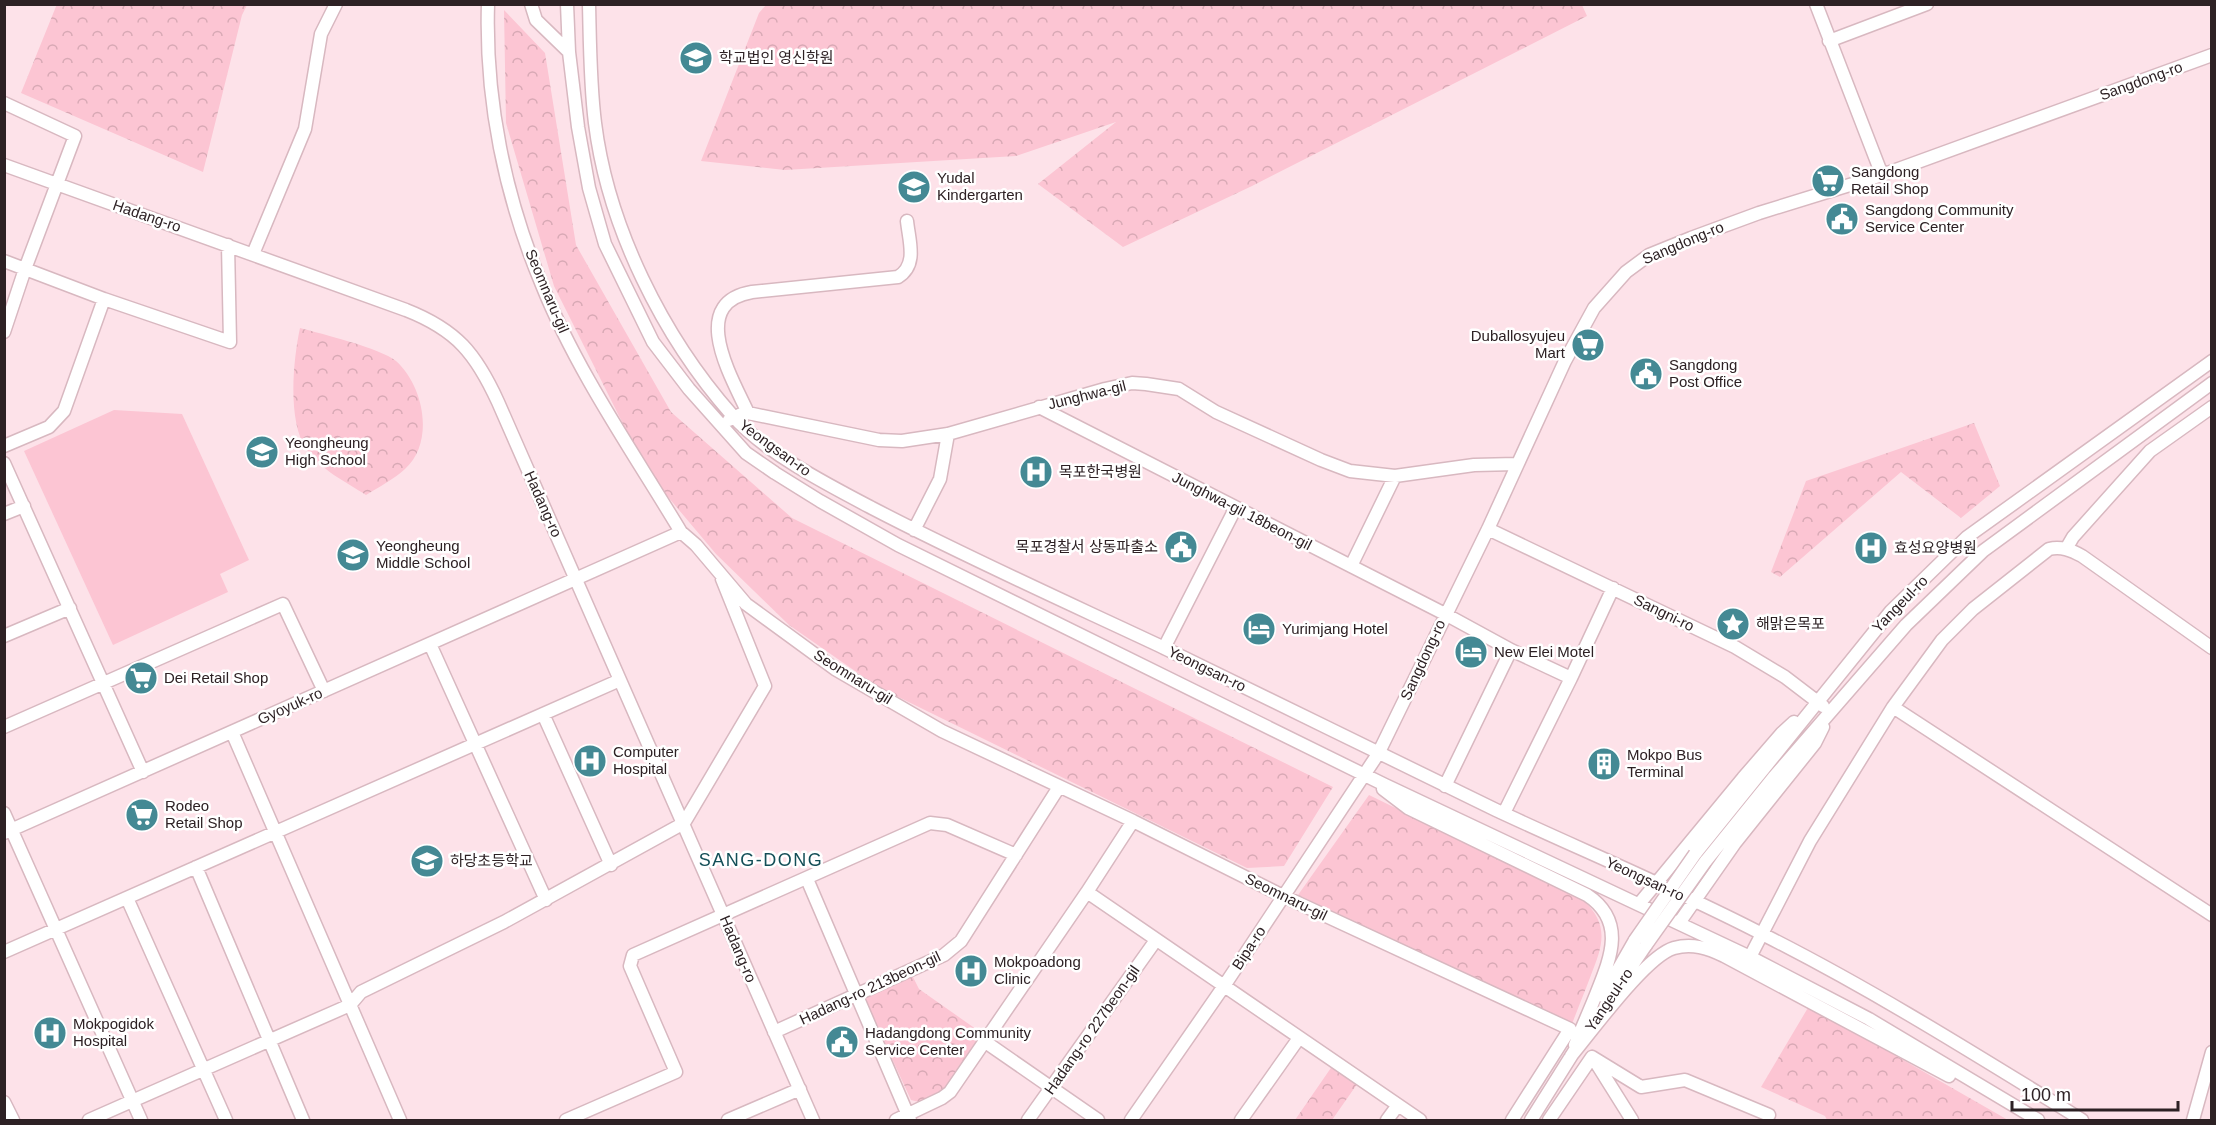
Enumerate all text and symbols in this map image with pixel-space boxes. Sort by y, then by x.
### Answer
school or university icon: 학교법인 영신학원 [678,40,714,76]
place label: 학교법인 영신학원 [719,49,834,66]
street label: Sangdong-ro [2097,58,2184,103]
supermarket icon: Sangdong Retail Shop [1810,163,1846,199]
place label: Sangdong Retail Shop [1851,163,1929,197]
school or university icon: Yudal Kindergarten [896,169,932,205]
place label: Yudal Kindergarten [937,169,1023,203]
street label: Hadang-ro [111,196,183,235]
public building icon: Sangdong Community Service Center [1824,201,1860,237]
place label: Sangdong Community Service Center [1865,201,2014,235]
street label: Sangdong-ro [1640,218,1726,267]
street label: Seomnaru-gil [522,246,573,335]
place label: Duballosyujeu Mart [1471,327,1566,361]
supermarket icon: Duballosyujeu Mart [1570,327,1606,363]
public building icon: Sangdong Post Office [1628,356,1664,392]
place label: Sangdong Post Office [1669,356,1742,390]
street label: Junghwa-gil [1046,377,1128,412]
street label: Yeongsan-ro [736,416,814,479]
school or university icon: Yeongheung High School [244,434,280,470]
place label: Yeongheung High School [285,434,369,468]
hospital icon: 목포한국병원 [1018,454,1054,490]
place label: 목포한국병원 [1059,463,1142,480]
street label: Hadang-ro [521,468,566,540]
street label: Junghwa-gil 18beon-gil [1170,468,1315,553]
public building icon: 목포경찰서 상동파출소 [1163,529,1199,565]
hospital icon: 효성요양병원 [1853,530,1889,566]
school or university icon: Yeongheung Middle School [335,537,371,573]
place label: Yeongheung Middle School [376,537,470,571]
place label: 목포경찰서 상동파출소 [1016,538,1158,555]
place label: 효성요양병원 [1894,539,1977,556]
street label: Yangeul-ro [1868,572,1931,636]
street label: Sangni-ro [1631,591,1697,634]
place icon: 해맑은목포 [1715,606,1751,642]
hotel icon: Yurimjang Hotel [1241,611,1277,647]
place label: 해맑은목포 [1756,615,1825,632]
street label: Sangdong-ro [1397,617,1449,703]
place label: Yurimjang Hotel [1282,620,1388,637]
hotel icon: New Elei Motel [1453,634,1489,670]
street label: Yeongsan-ro [1166,642,1249,695]
place label: New Elei Motel [1494,643,1594,660]
street label: Seomnaru-gil [811,646,896,707]
supermarket icon: Dei Retail Shop [123,660,159,696]
place label: Dei Retail Shop [164,669,268,686]
street label: Gyoyuk-ro [255,684,325,727]
hospital icon: Computer Hospital [572,743,608,779]
place label: Computer Hospital [613,743,679,777]
building icon: Mokpo Bus Terminal [1586,746,1622,782]
place label: Mokpo Bus Terminal [1627,746,1702,780]
supermarket icon: Rodeo Retail Shop [124,797,160,833]
place label: Rodeo Retail Shop [165,797,243,831]
school or university icon: 하당초등학교 [409,843,445,879]
district label: SANG-DONG [699,850,823,870]
place label: 하당초등학교 [450,852,533,869]
street label: Yeongsan-ro [1603,853,1687,904]
street label: Seomnaru-gil [1242,869,1330,924]
street label: Hadang-ro [717,913,760,985]
street label: Bipa-ro [1228,923,1269,973]
street label: Hadang-ro 213beon-gil [797,947,943,1028]
hospital icon: Mokpoadong Clinic [953,953,989,989]
place label: Mokpoadong Clinic [994,953,1081,987]
street label: Hadang-ro 227beon-gil [1041,962,1143,1097]
street label: Yangeul-ro [1581,965,1636,1034]
hospital icon: Mokpogidok Hospital [32,1015,68,1051]
place label: Mokpogidok Hospital [73,1015,154,1049]
public building icon: Hadangdong Community Service Center [824,1024,860,1060]
place label: Hadangdong Community Service Center [865,1024,1031,1058]
scale bar [2012,1074,2178,1112]
text: 100 m [2021,1085,2071,1105]

